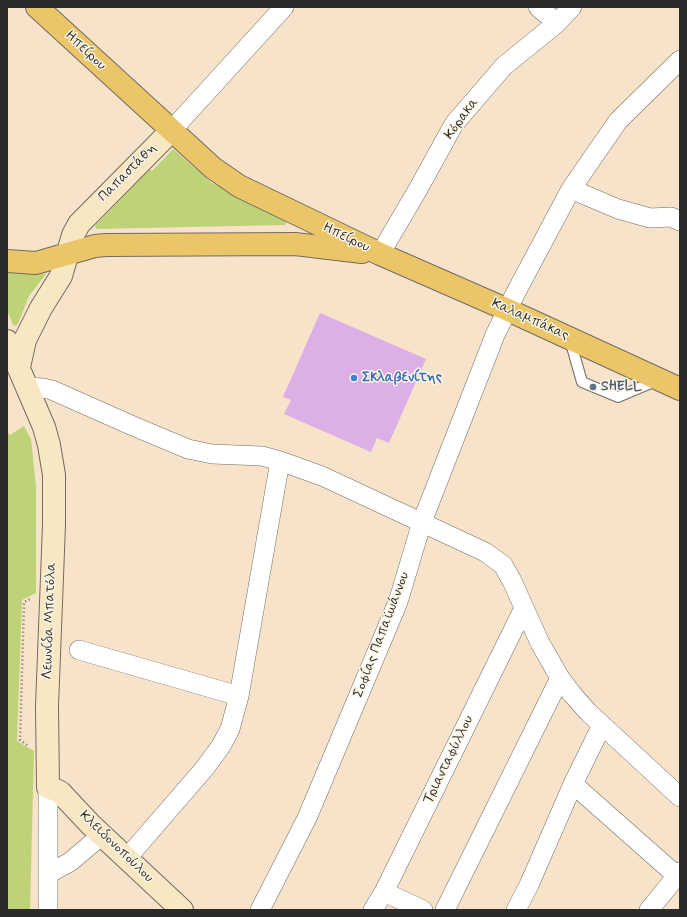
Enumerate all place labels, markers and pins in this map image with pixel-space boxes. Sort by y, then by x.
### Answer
place label: Σκλαβενίτης [362,370,442,386]
marker: Σκλαβενίτης [349,373,359,383]
place label: SHELL [601,379,642,395]
marker: SHELL [588,382,598,392]

